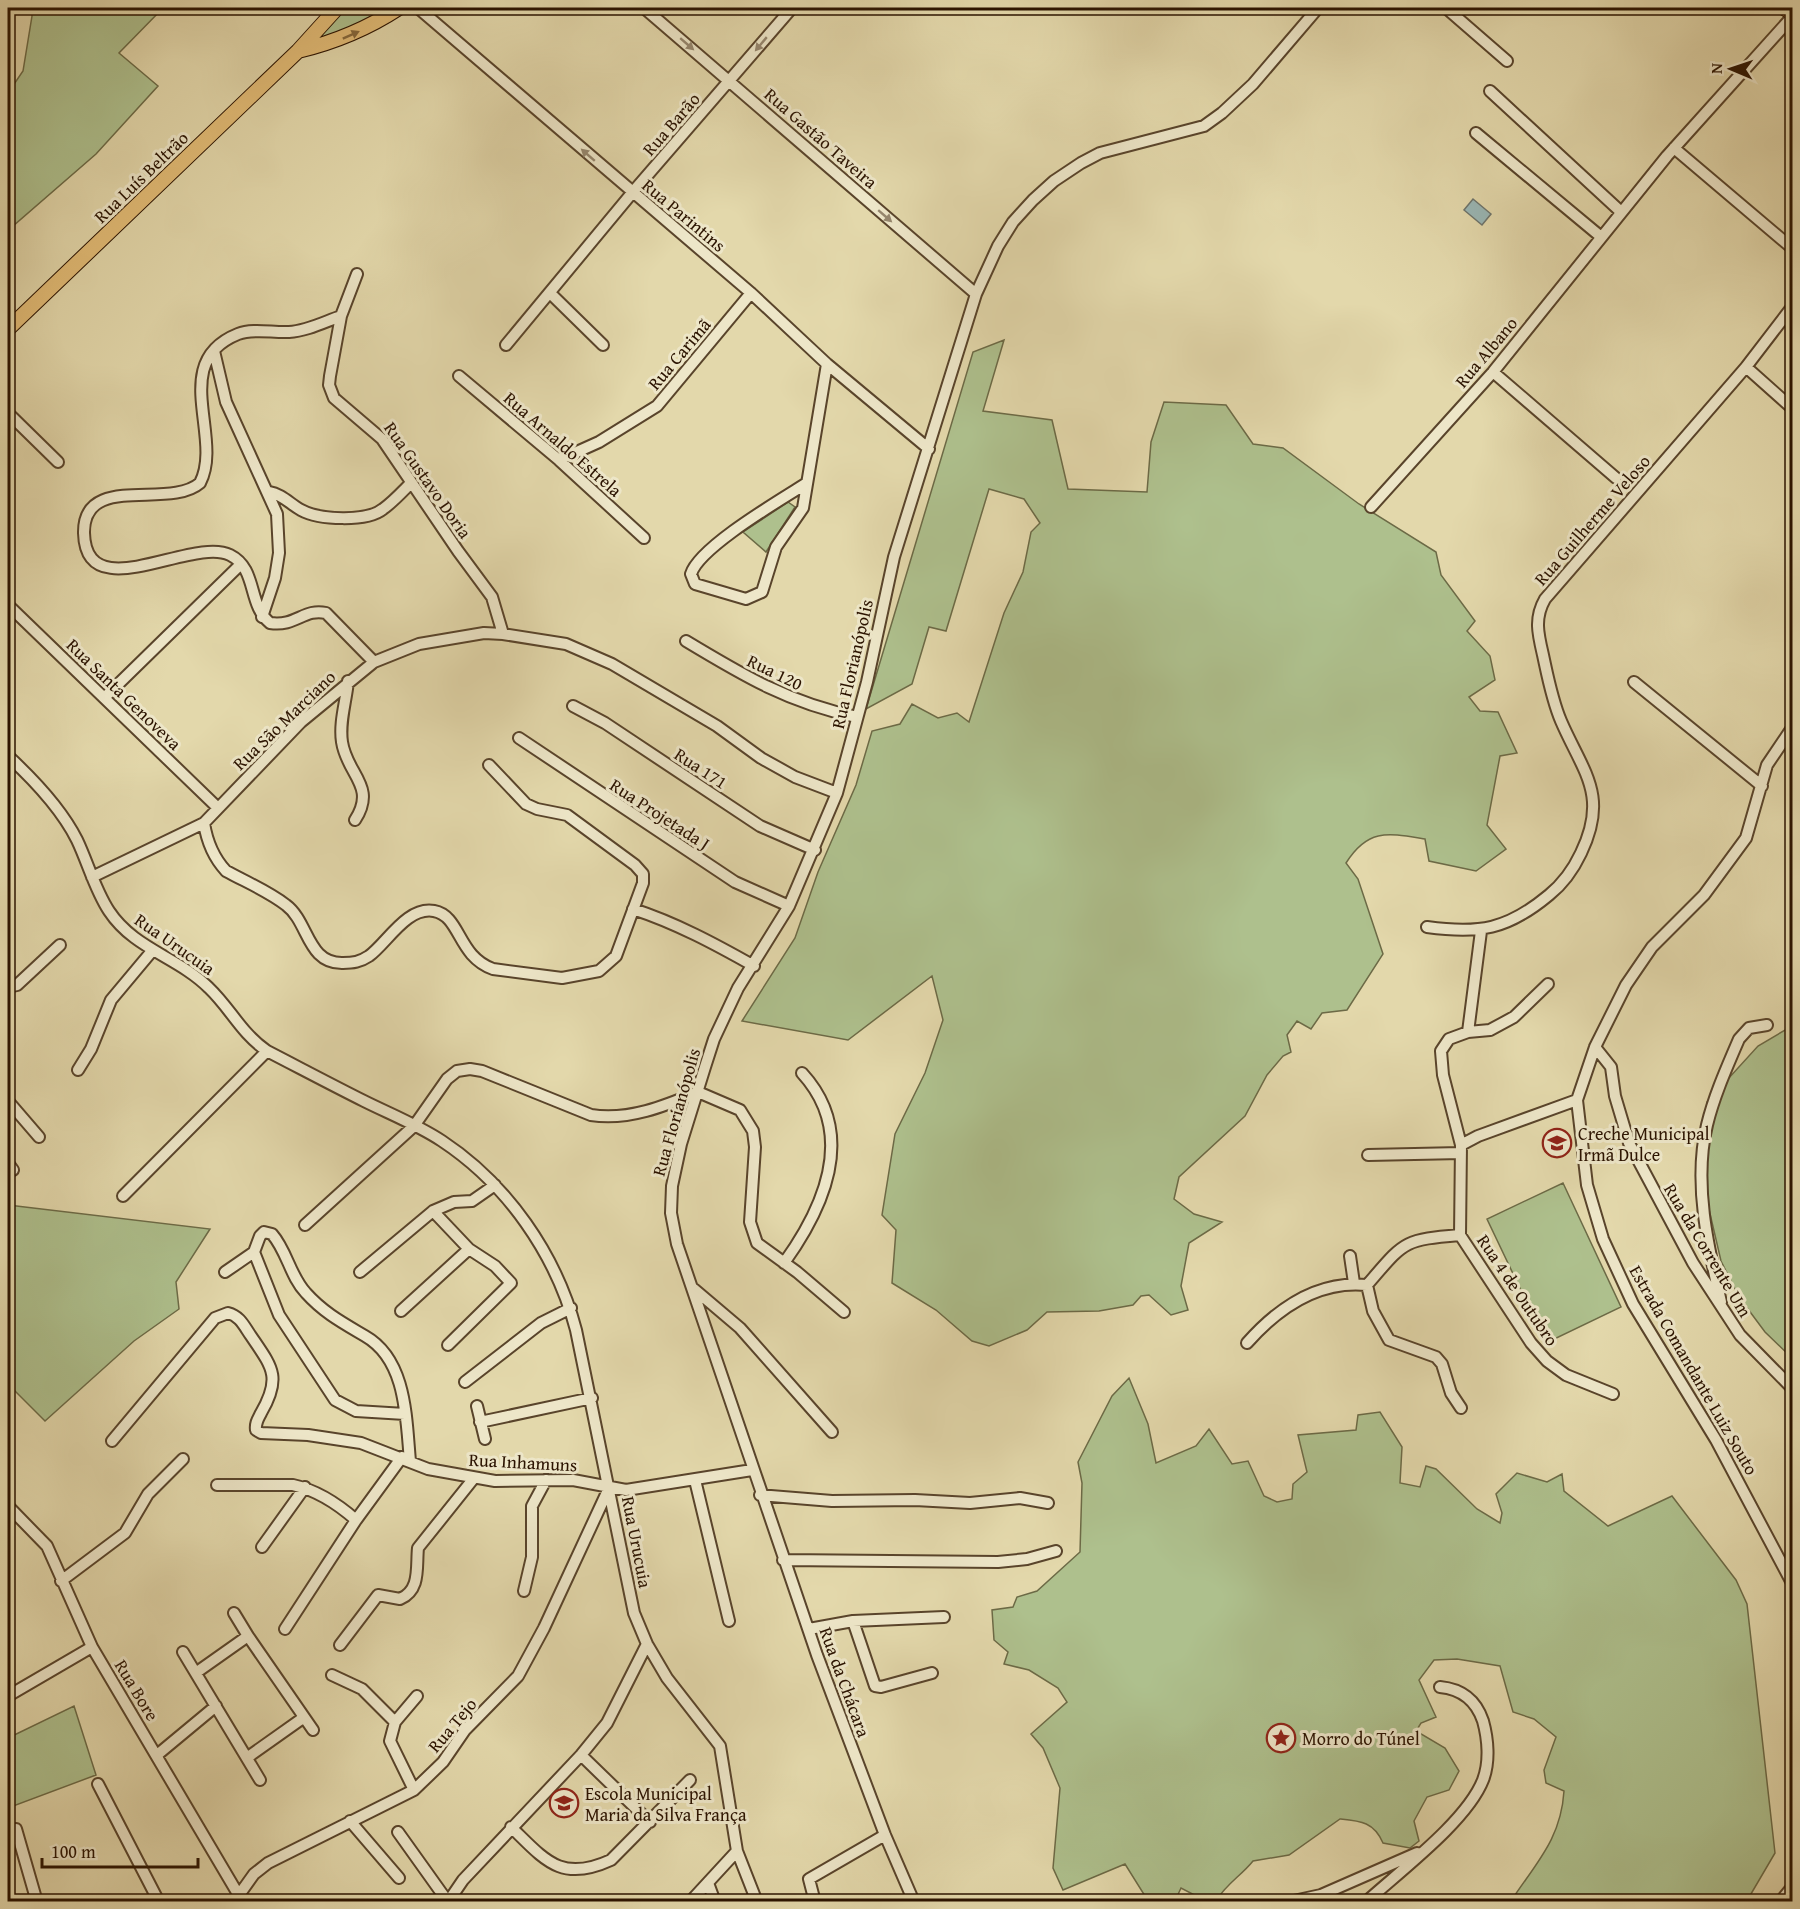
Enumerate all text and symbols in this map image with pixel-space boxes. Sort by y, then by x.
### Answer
one-way arrow [343,30,361,40]
one-way arrow [754,36,767,52]
one-way arrow [679,38,695,51]
north arrow [1701,39,1761,99]
text: N [1704,62,1728,74]
street label: Rua Gastão Taveira [758,81,884,195]
street label: Rua Barão [636,86,706,162]
street label: Rua Luís Beltrão [88,125,194,229]
one-way arrow [580,148,596,161]
street label: Rua Parintins [636,172,732,258]
one-way arrow [877,209,893,222]
street label: Rua Albano [1448,311,1524,393]
street label: Rua Carimã [641,312,717,396]
street label: Rua Arnaldo Estrela [498,385,628,503]
street label: Rua Gustavo Doria [378,416,479,544]
street label: Rua Guilherme Veloso [1527,449,1657,591]
street label: Rua Florianópolis [824,597,880,731]
street label: Rua Santa Genoveva [60,632,188,756]
street label: Rua 120 [743,647,808,697]
street label: Rua São Marciano [226,664,342,776]
street label: Rua 171 [669,741,733,795]
street label: Rua Projetada J [605,772,716,857]
street label: Rua Urucuia [129,906,221,982]
street label: Rua Florianópolis [645,1045,707,1179]
place label: Creche Municipal Irmã Dulce [1578,1120,1710,1168]
school or university icon: Creche Municipal Irmã Dulce [1541,1127,1573,1159]
street label: Rua da Corrente Um [1657,1178,1759,1322]
street label: Rua 4 de Outubro [1471,1229,1565,1351]
street label: Estrada Comandante Luiz Souto [1623,1260,1765,1480]
street label: Rua Inhamuns [468,1446,578,1478]
street label: Rua Urucuia [615,1494,659,1591]
street label: Rua da Chácara [813,1623,878,1741]
street label: Rua Bore [108,1654,166,1726]
street label: Rua Tejo [421,1692,483,1758]
place icon: Morro do Túnel [1265,1722,1297,1754]
place label: Morro do Túnel [1302,1725,1420,1752]
place label: Escola Municipal Maria da Silva França [585,1780,747,1828]
school or university icon: Escola Municipal Maria da Silva França [548,1787,580,1819]
scale bar [42,1831,198,1869]
text: 100 m [51,1838,96,1865]

